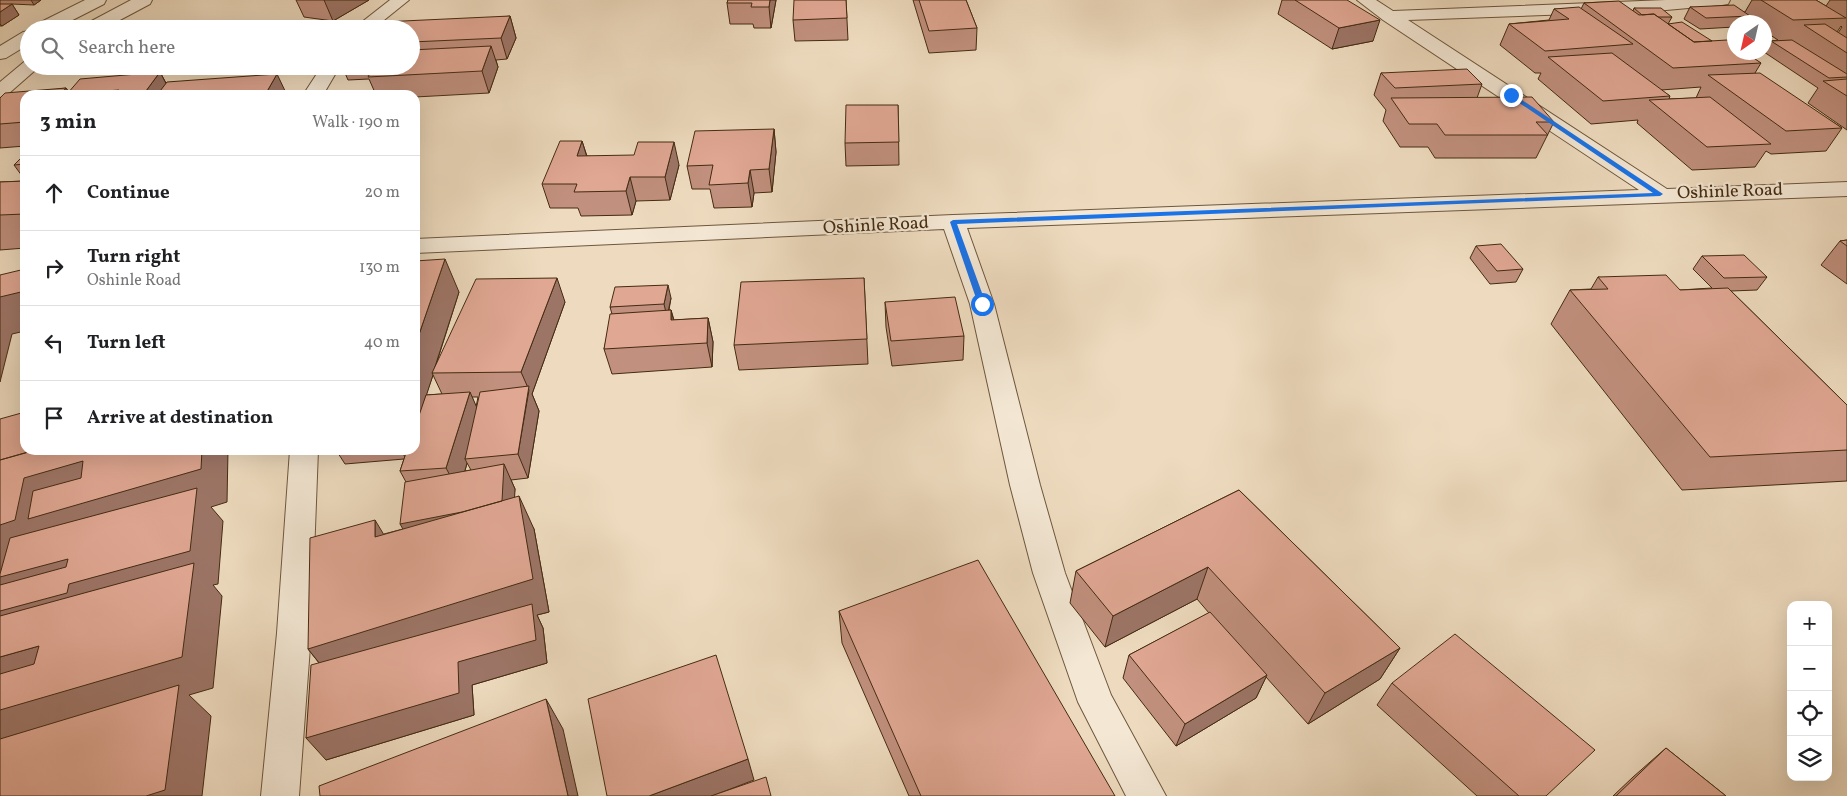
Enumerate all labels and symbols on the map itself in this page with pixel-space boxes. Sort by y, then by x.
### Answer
north arrow [1727,15,1772,60]
route end [1500,84,1523,107]
street label: Oshinle Road [1677,178,1783,206]
street label: Oshinle Road [822,211,930,241]
route start [971,293,994,316]

